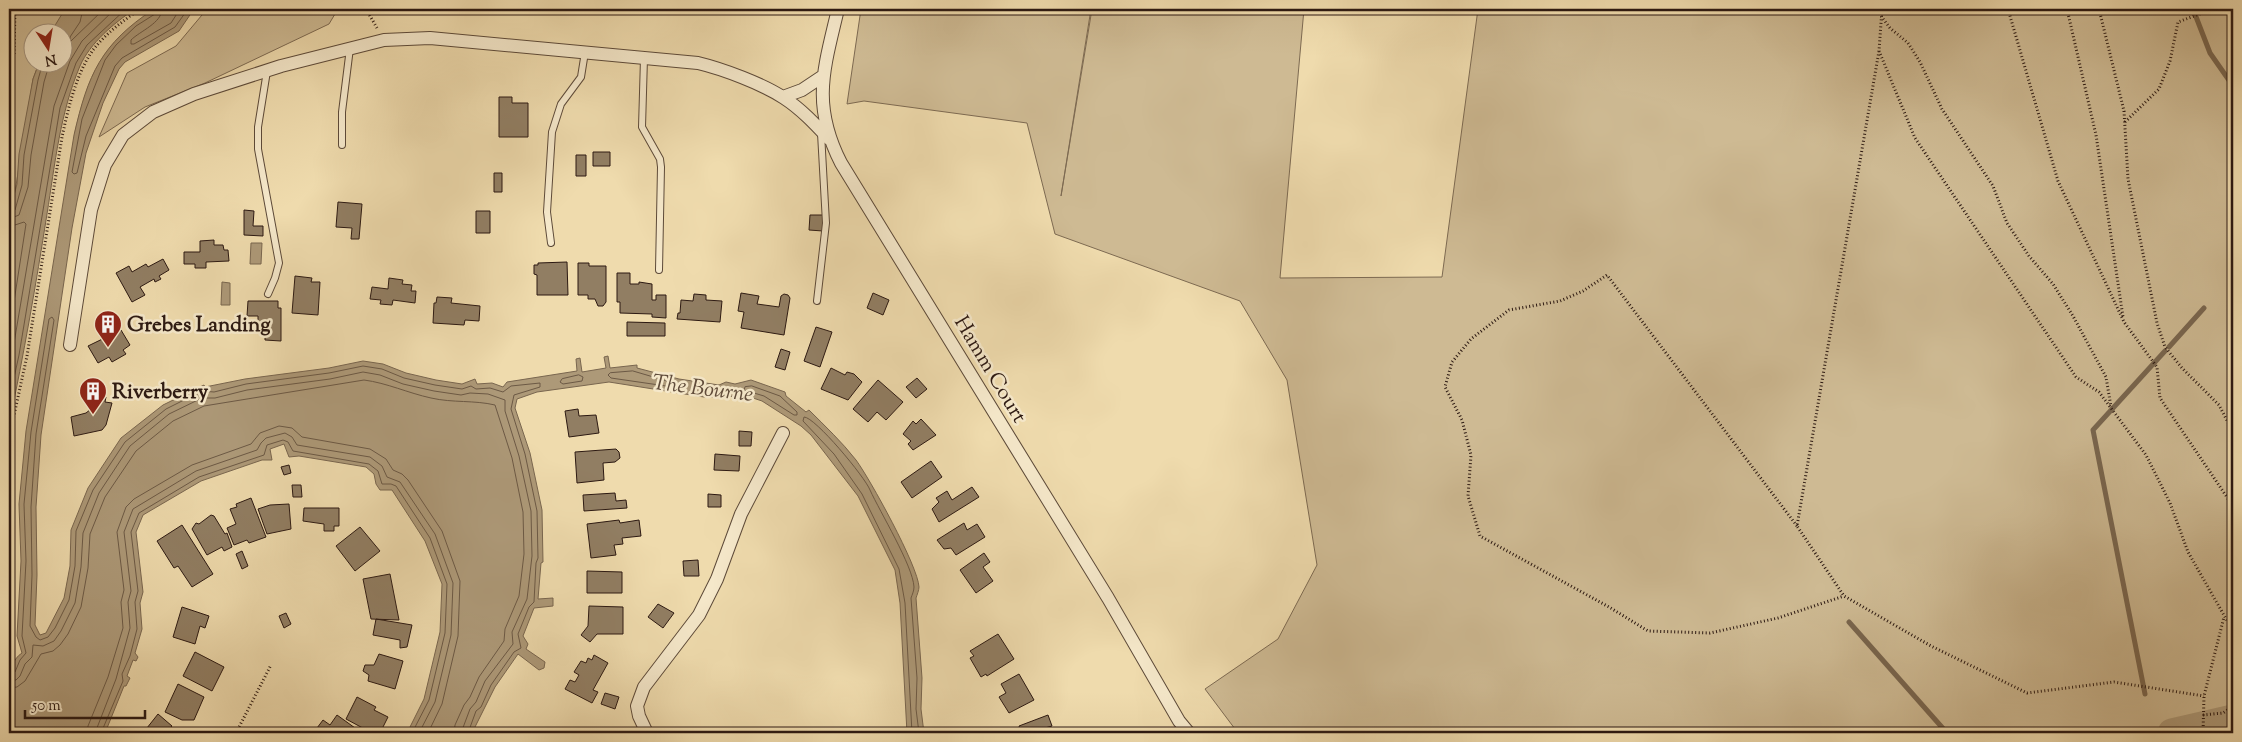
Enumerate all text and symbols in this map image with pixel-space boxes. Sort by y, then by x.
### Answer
north arrow [22,22,72,72]
text: N [43,48,58,70]
building icon: Grebes Landing [93,309,123,348]
place label: Grebes Landing [127,311,271,341]
street label: Hamm Court [945,311,1033,429]
water label: The Bourne [650,368,755,412]
building icon: Riverberry [78,376,108,415]
place label: Riverberry [112,378,209,408]
scale bar [25,687,145,719]
text: 50 m [31,696,61,717]

